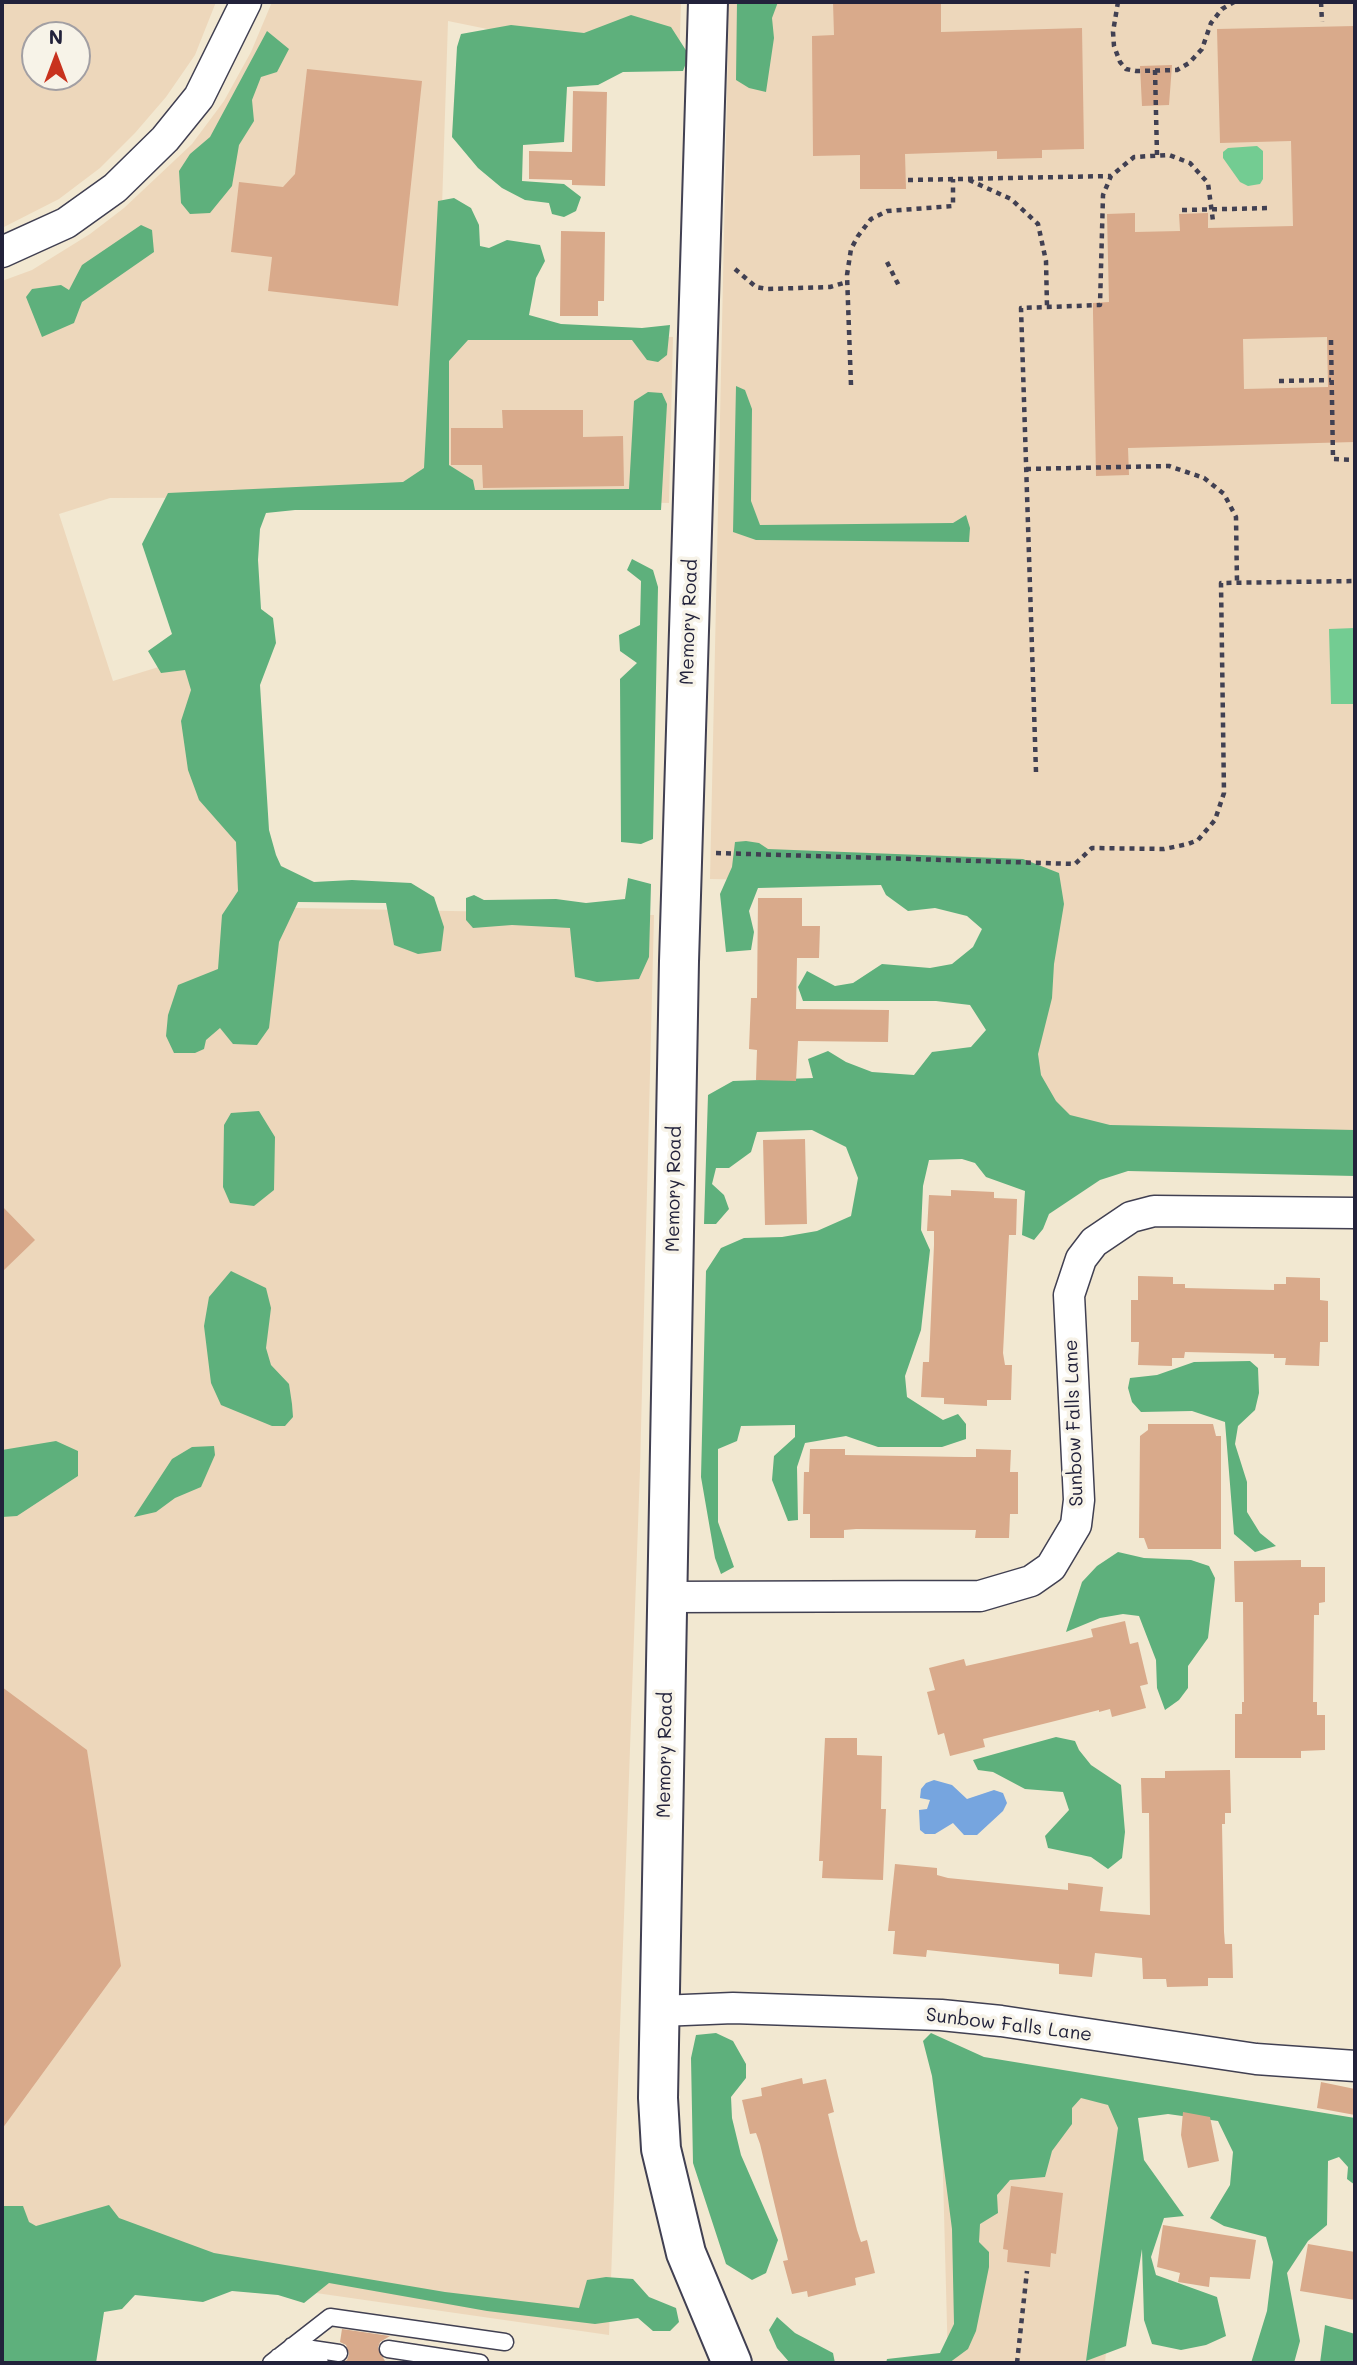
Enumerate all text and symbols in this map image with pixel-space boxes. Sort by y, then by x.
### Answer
north arrow [21,21,91,91]
text: N [49,24,63,49]
street label: Memory Road [675,559,703,685]
street label: Memory Road [662,1126,686,1252]
street label: Sunbow Falls Lane [1060,1339,1088,1507]
street label: Memory Road [653,1692,677,1818]
street label: Sunbow Falls Lane [925,2003,1093,2047]

